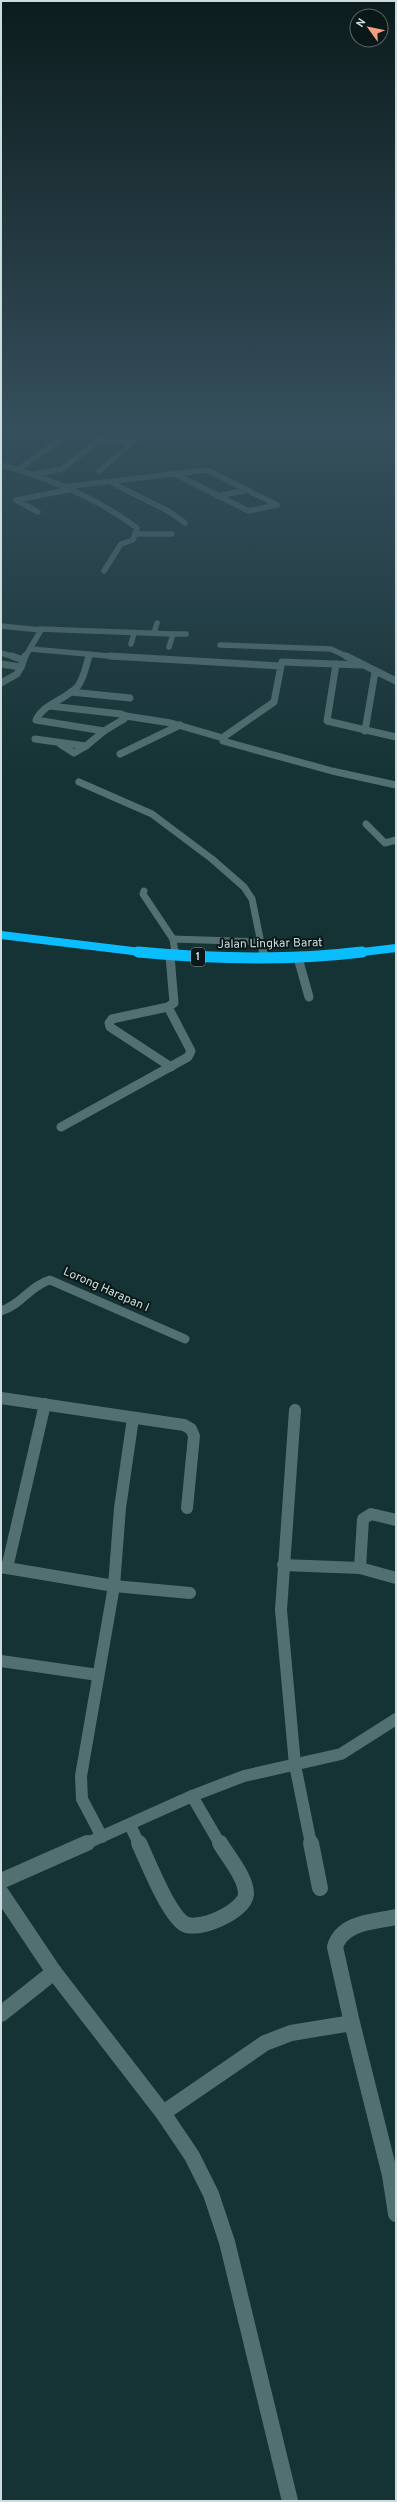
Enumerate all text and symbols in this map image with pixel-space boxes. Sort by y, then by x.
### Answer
north arrow [349,8,389,48]
text: N [353,16,369,30]
street label: Jalan Lingkar Barat [217,935,323,953]
road number: 1 [191,948,205,966]
street label: Lorong Harapan I [60,1264,152,1316]

